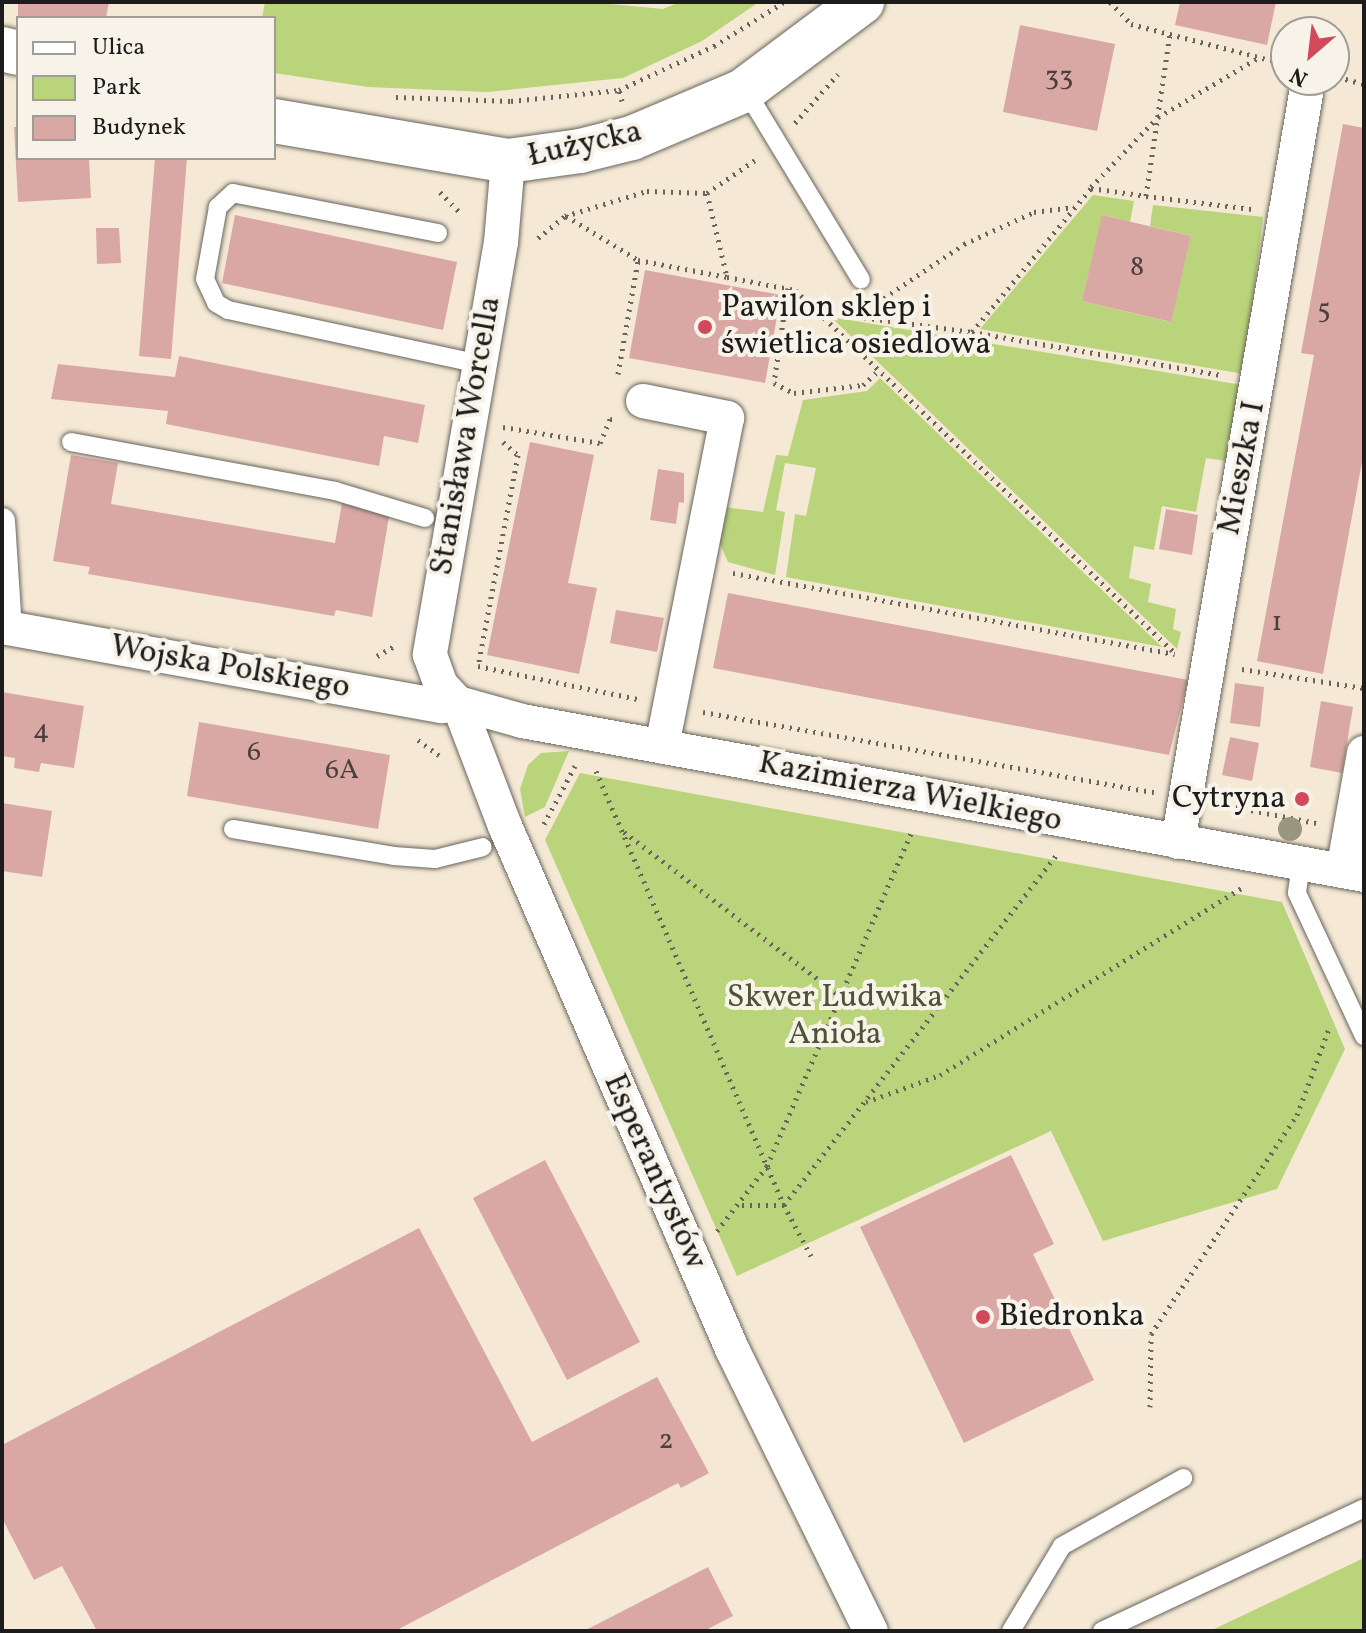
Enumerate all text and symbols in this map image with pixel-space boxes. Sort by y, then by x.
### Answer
legend [16,16,276,160]
north arrow [1270,16,1350,96]
text: Ulica [92,31,145,65]
text: N [1285,58,1314,93]
house number: 33 [1045,61,1073,95]
text: Park [92,71,141,105]
text: Budynek [92,111,186,145]
street label: Łużycka [524,113,646,177]
house number: 8 [1130,251,1144,285]
place label: Pawilon sklep i świetlica osiedlowa [721,290,991,365]
street label: Stanisława Worcella [423,293,511,579]
house number: 5 [1317,294,1331,328]
marker: Pawilon sklep i świetlica osiedlowa [696,318,714,336]
street label: Mieszka I [1211,398,1275,538]
house number: 1 [1272,606,1282,640]
street label: Wojska Polskiego [107,628,353,708]
house number: 4 [33,714,49,748]
house number: 6 [247,736,261,770]
street label: Kazimierza Wielkiego [755,745,1065,841]
house number: 6A [325,754,359,788]
place label: Cytryna [1172,780,1286,818]
marker: Cytryna [1293,790,1311,808]
park label: Skwer Ludwika Anioła [727,980,943,1055]
street label: Esperantystów [594,1068,714,1276]
place label: Biedronka [999,1298,1145,1336]
marker: Biedronka [974,1308,992,1326]
house number: 2 [658,1424,674,1458]

